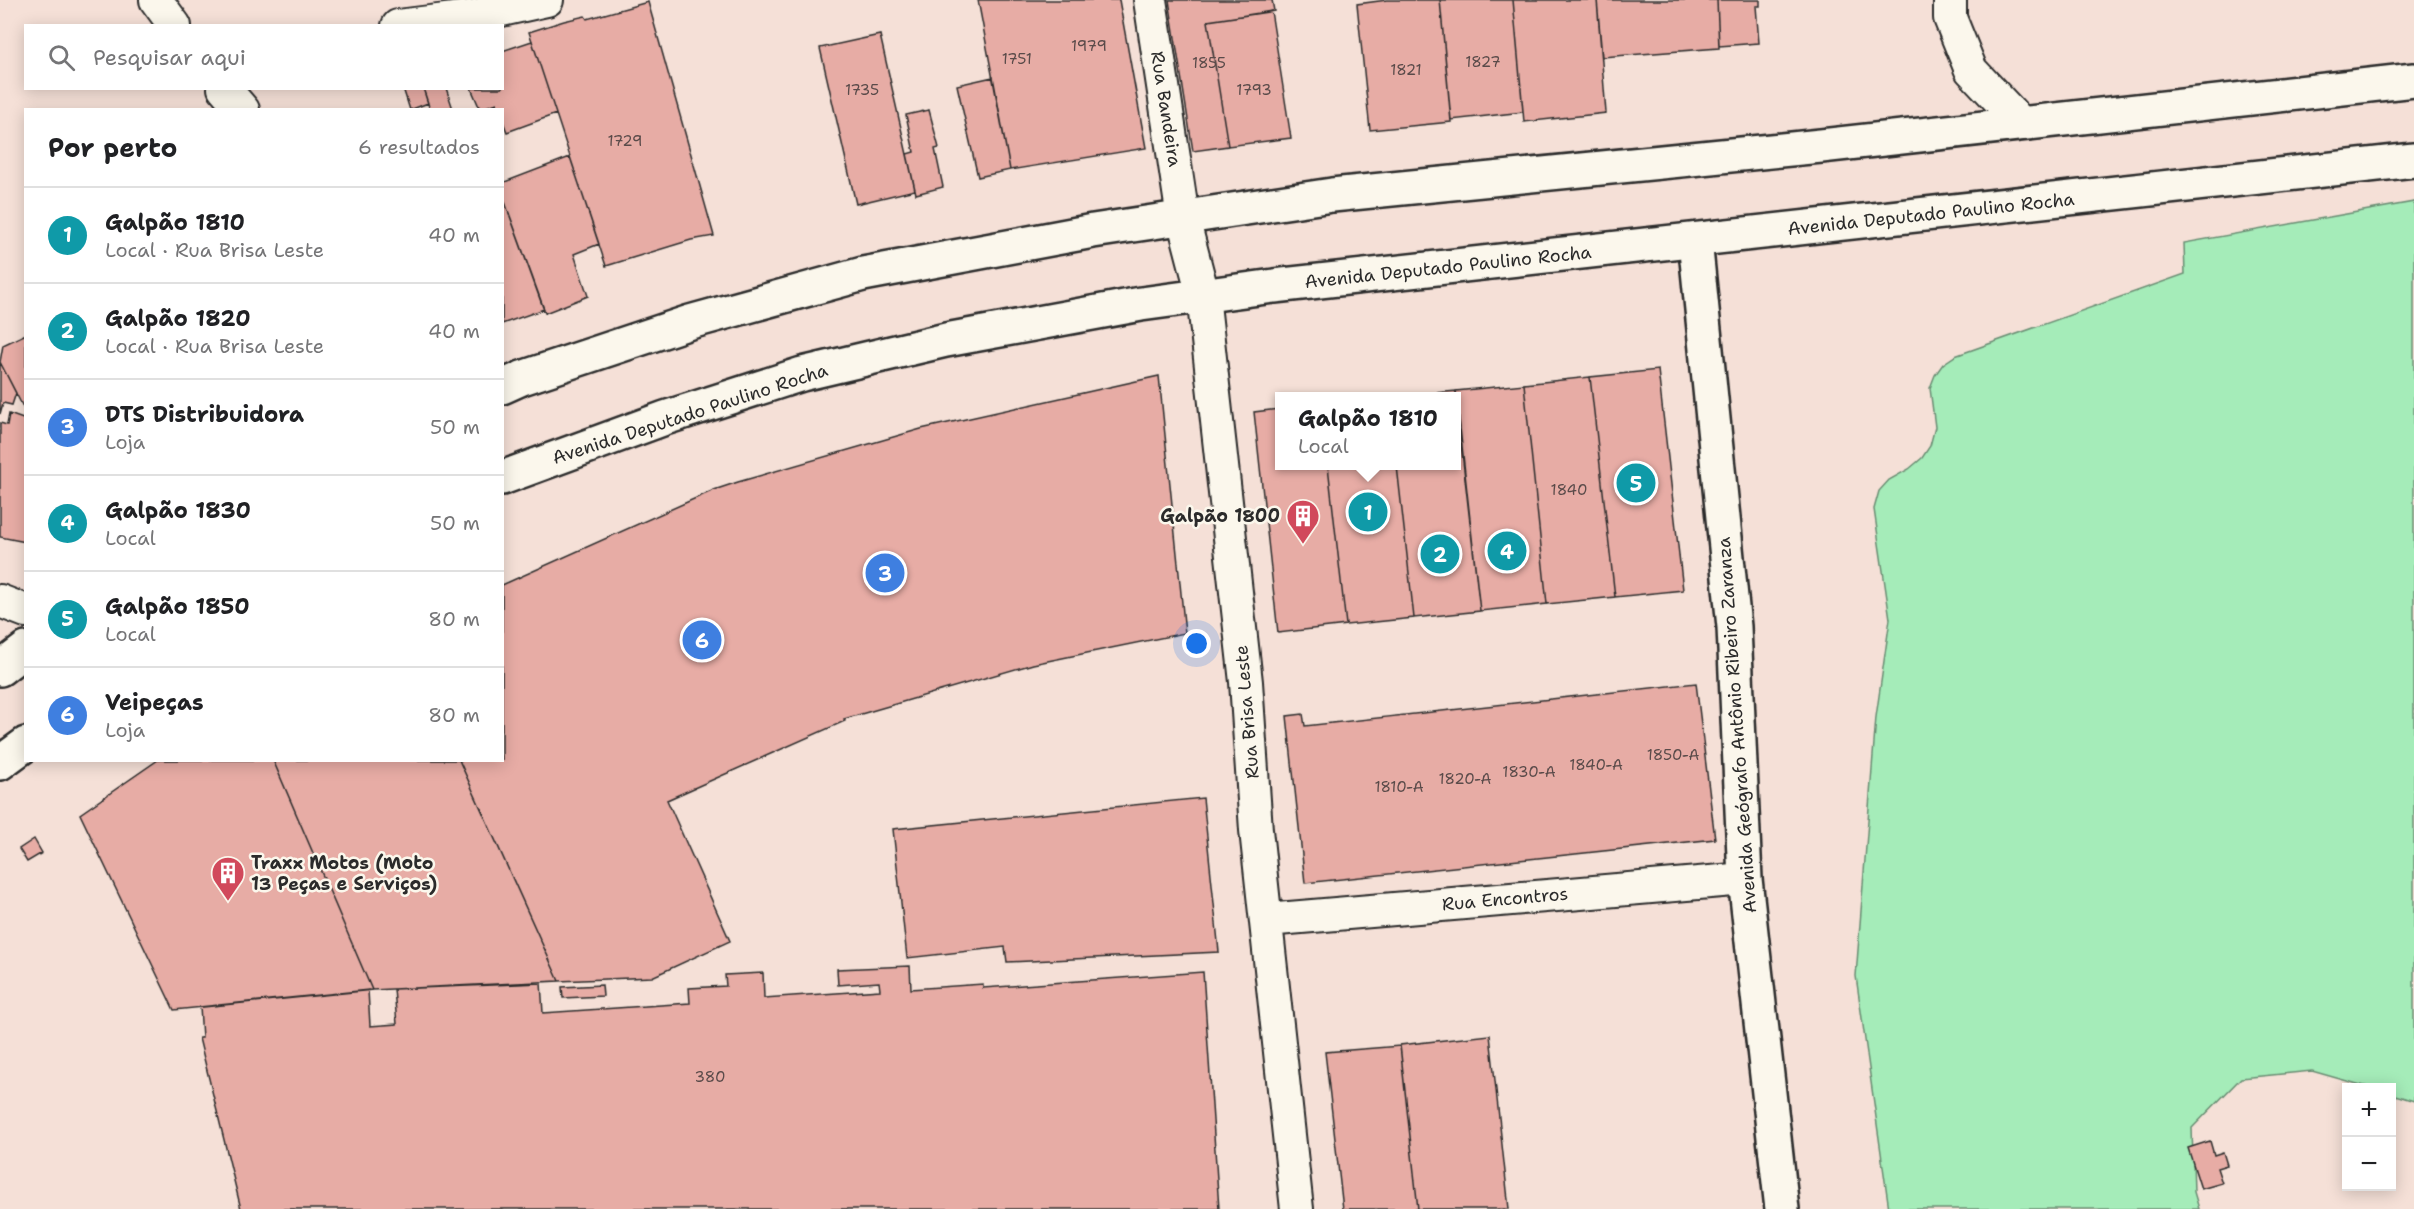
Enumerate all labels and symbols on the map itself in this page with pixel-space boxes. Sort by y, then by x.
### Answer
house number: 1979 [1071,36,1107,56]
house number: 1751 [1002,49,1032,69]
street label: Rua Bandeira [1145,50,1187,168]
house number: 1827 [1465,52,1501,72]
house number: 1855 [1192,53,1226,73]
house number: 1821 [1390,60,1422,80]
house number: 1735 [845,80,879,100]
house number: 1793 [1236,80,1272,100]
house number: 1729 [608,131,642,151]
street label: Avenida Deputado Paulino Rocha [1786,187,2076,241]
street label: Avenida Deputado Paulino Rocha [1303,240,1593,294]
street label: Avenida Deputado Paulino Rocha [549,358,831,470]
pin: 5 [1616,460,1656,506]
house number: 1840 [1551,480,1587,500]
pin: 1 [1348,490,1388,534]
building icon: Galpão 1800 [1285,498,1321,545]
place label: Galpão 1800 [1160,504,1280,528]
pin: 4 [1488,528,1526,574]
pin: 2 [1420,532,1460,576]
street label: Avenida Geógrafo Antônio Ribeiro Zaranza [1712,536,1762,914]
pin: 3 [866,550,904,596]
pin: 6 [682,618,722,662]
your location [1182,629,1211,658]
street label: Rua Brisa Leste [1229,644,1265,780]
house number: 1850-A [1647,745,1699,765]
house number: 1840-A [1569,755,1623,775]
house number: 1830-A [1502,762,1556,782]
house number: 1820-A [1439,769,1492,789]
house number: 1810-A [1374,777,1424,797]
place label: Traxx Motos (Moto 13 Peças e Serviços) [251,851,437,896]
building icon: Traxx Motos (Moto 13 Peças e Serviços) [210,855,246,902]
street label: Rua Encontros [1441,882,1569,916]
house number: 380 [695,1067,725,1087]

